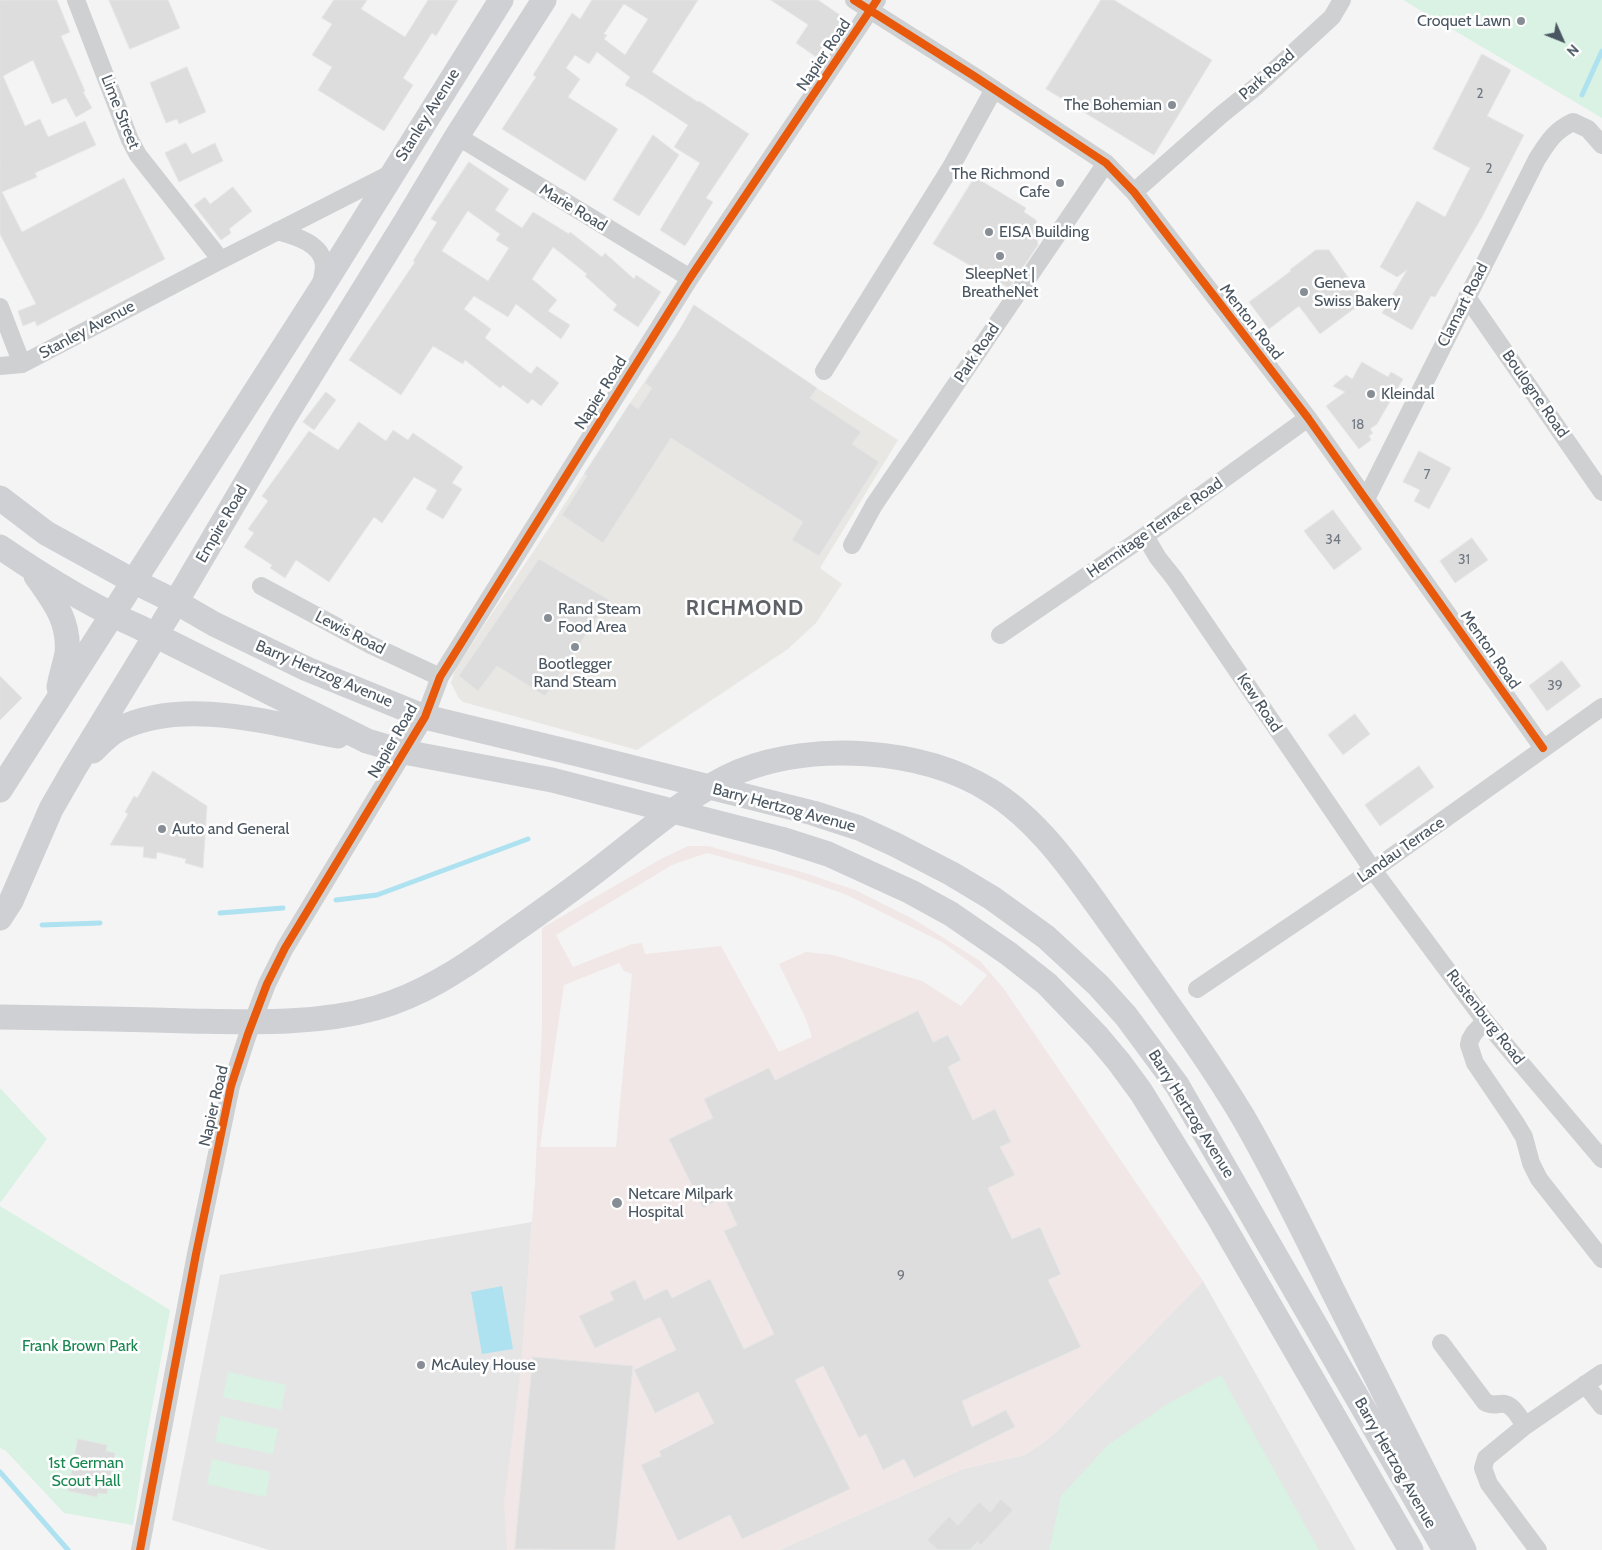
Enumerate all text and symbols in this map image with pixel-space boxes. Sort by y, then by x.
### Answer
place label: Croquet Lawn [1417,11,1511,31]
street label: Napier Road [793,15,855,95]
marker: Croquet Lawn [1515,15,1527,27]
north arrow [1537,15,1587,65]
text: N [1563,41,1583,60]
street label: Park Road [1235,46,1299,104]
street label: Stanley Avenue [392,65,464,165]
street label: Lime Street [96,72,144,152]
house number: 2 [1476,86,1484,102]
place label: The Bohemian [1064,95,1162,115]
marker: The Bohemian [1166,99,1178,111]
house number: 2 [1485,161,1493,177]
place label: The Richmond Cafe [952,164,1050,202]
marker: The Richmond Cafe [1054,177,1066,189]
street label: Marie Road [536,180,610,236]
place label: EISA Building [999,222,1089,242]
marker: EISA Building [983,226,995,238]
marker: SleepNet | BreatheNet [994,250,1006,262]
street label: Clamart Road [1434,260,1492,350]
place label: SleepNet | BreatheNet [962,264,1038,302]
place label: Geneva Swiss Bakery [1314,273,1400,311]
street label: Menton Road [1215,280,1287,364]
marker: Geneva Swiss Bakery [1298,286,1310,298]
street label: Stanley Avenue [36,297,138,363]
street label: Park Road [950,320,1004,386]
street label: Boulogne Road [1498,346,1572,442]
street label: Napier Road [571,353,631,433]
place label: Kleindal [1381,384,1435,404]
marker: Kleindal [1365,388,1377,400]
house number: 18 [1351,417,1365,433]
house number: 7 [1423,467,1431,483]
street label: Hermitage Terrace Road [1083,474,1227,582]
street label: Empire Road [192,482,252,566]
house number: 34 [1325,532,1341,548]
house number: 31 [1458,552,1470,568]
district label: RICHMOND [685,596,805,622]
place label: Rand Steam Food Area [558,599,641,637]
street label: Lewis Road [312,607,388,659]
street label: Menton Road [1456,607,1524,693]
marker: Rand Steam Food Area [542,612,554,624]
street label: Barry Hertzog Avenue [252,636,396,712]
marker: Bootlegger Rand Steam [569,641,581,653]
place label: Bootlegger Rand Steam [533,654,617,692]
street label: Kew Road [1232,670,1286,736]
house number: 39 [1547,678,1563,694]
street label: Napier Road [364,700,422,782]
street label: Barry Hertzog Avenue [710,780,858,836]
street label: Landau Terrace [1354,813,1448,887]
place label: Auto and General [172,819,289,839]
marker: Auto and General [156,823,168,835]
street label: Rustenburg Road [1442,966,1528,1068]
street label: Barry Hertzog Avenue [1144,1046,1238,1182]
street label: Napier Road [195,1064,233,1148]
place label: Netcare Milpark Hospital [628,1184,733,1222]
marker: Netcare Milpark Hospital [610,1196,624,1210]
house number: 9 [897,1268,905,1284]
park label: Frank Brown Park [22,1336,138,1356]
place label: McAuley House [431,1355,536,1375]
marker: McAuley House [415,1359,427,1371]
street label: Barry Hertzog Avenue [1350,1394,1440,1532]
park label: 1st German Scout Hall [48,1453,124,1491]

